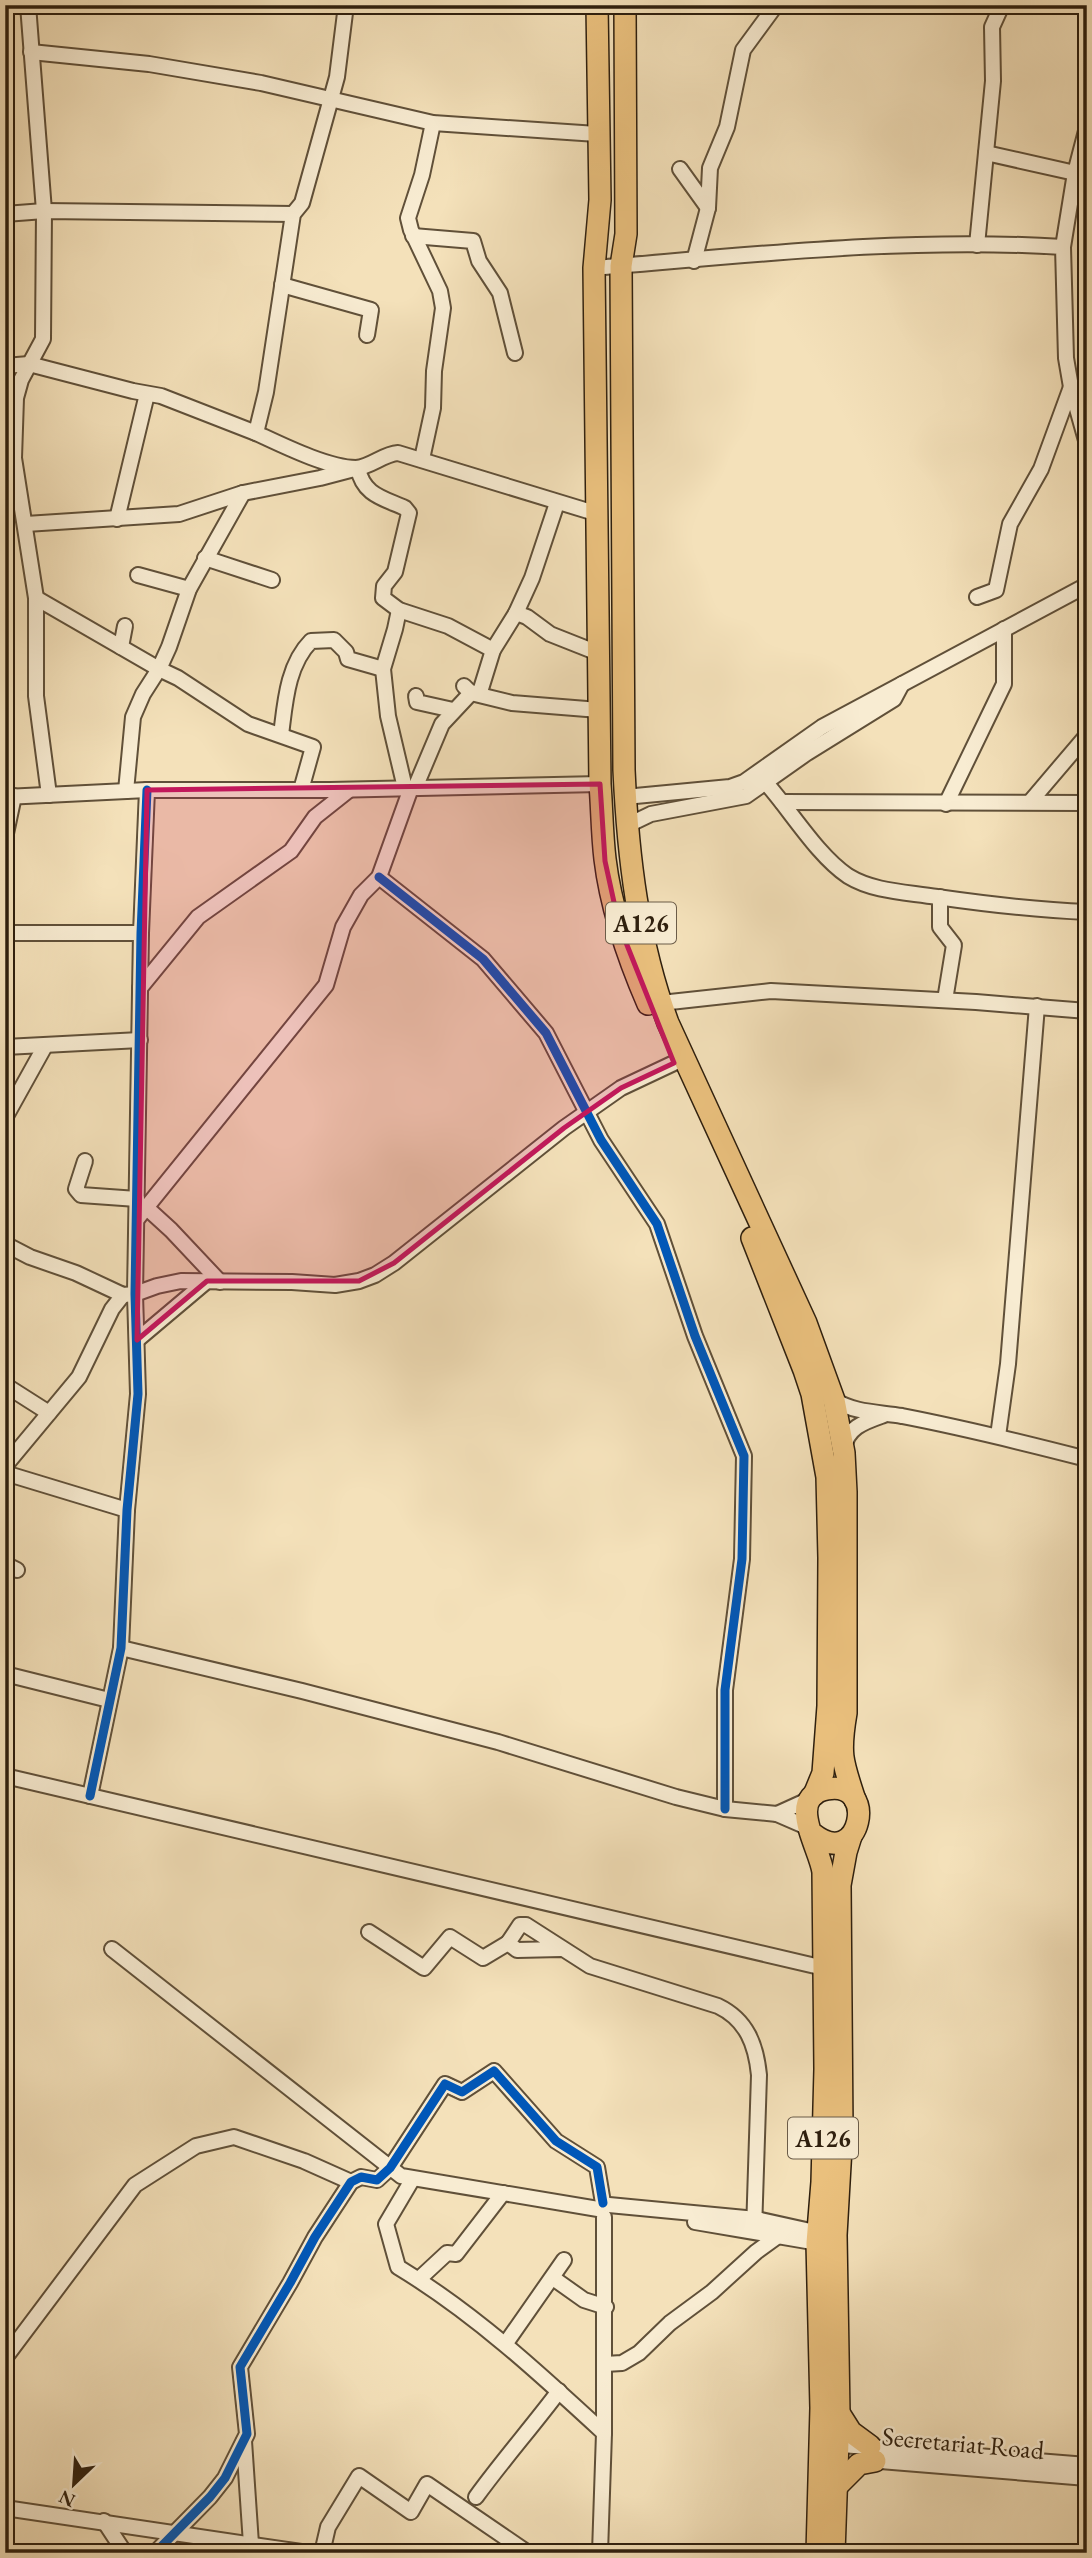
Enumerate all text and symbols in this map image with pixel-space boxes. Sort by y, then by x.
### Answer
road number: A126 [606,903,676,944]
road number: A126 [788,2118,858,2158]
street label: Secretariat Road [880,2419,1046,2467]
north arrow [38,2450,108,2520]
text: N [54,2484,79,2514]

